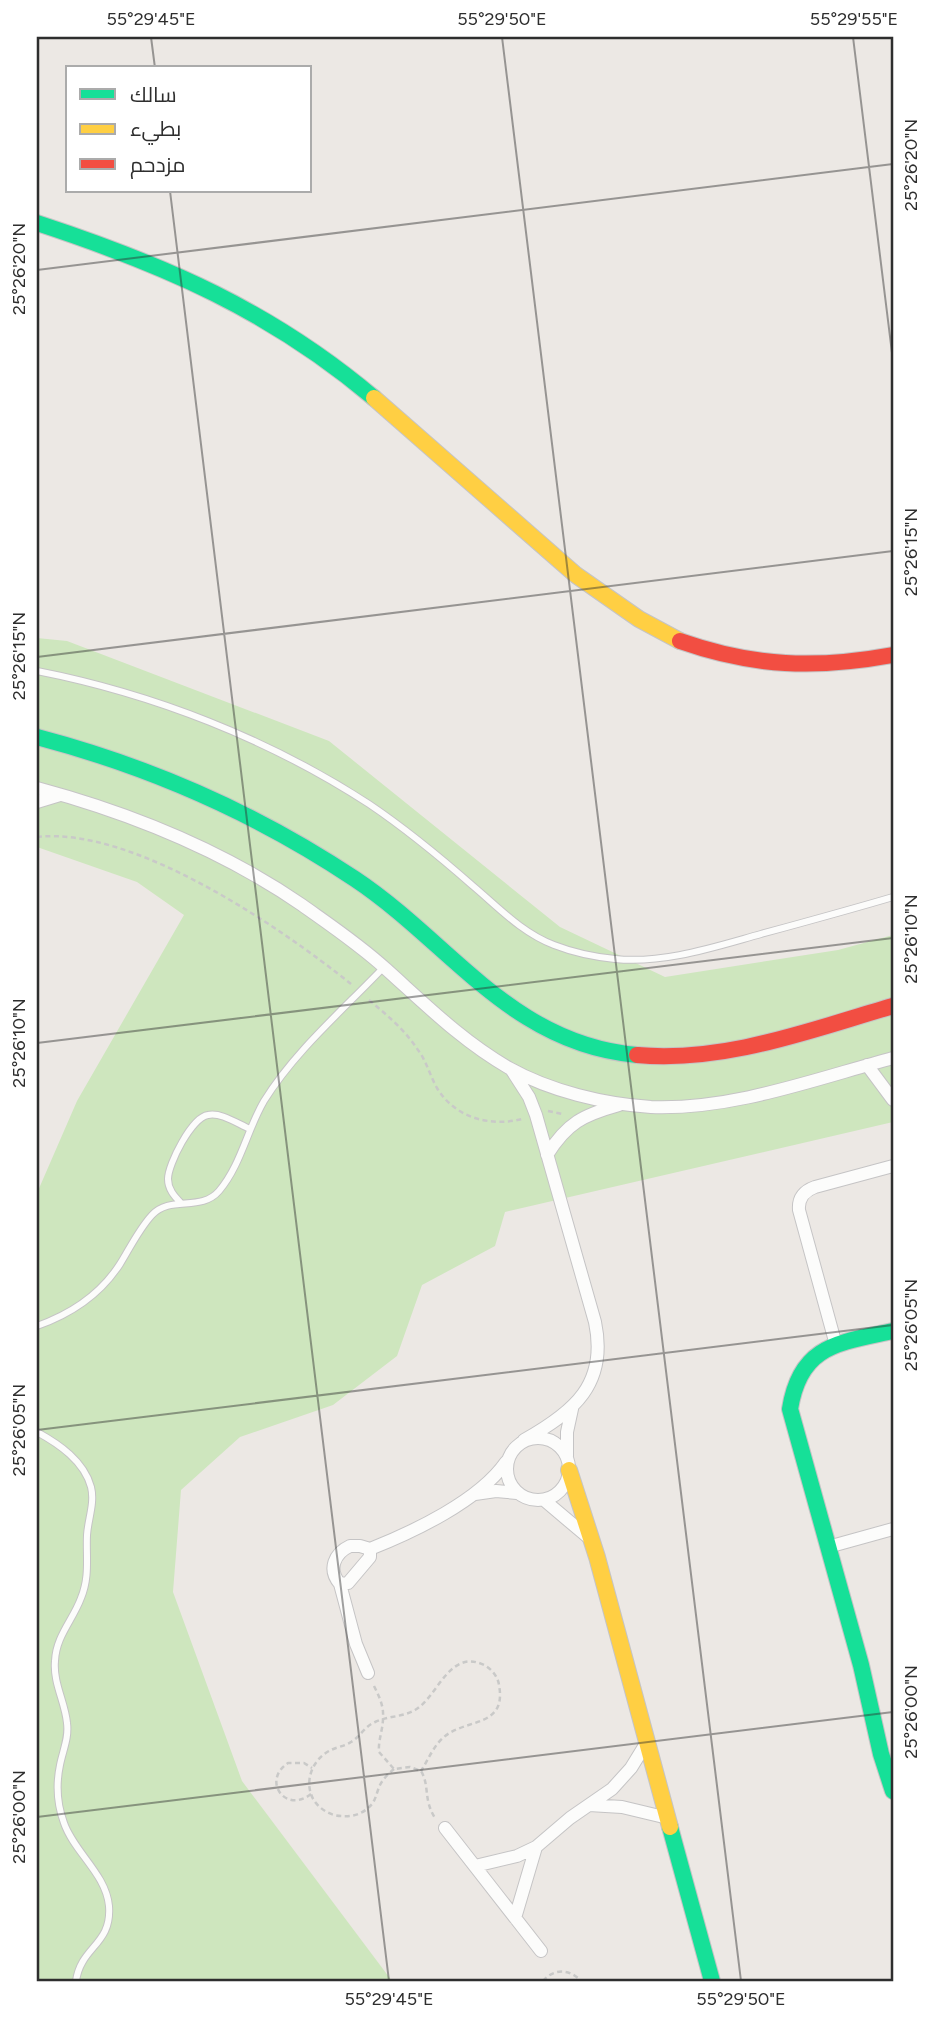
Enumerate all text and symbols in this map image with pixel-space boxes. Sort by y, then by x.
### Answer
text: 55°29'45"E [106,8,196,30]
text: 55°29'50"E [457,8,547,30]
text: 55°29'55"E [810,8,898,30]
legend [66,66,312,192]
text: سالك [130,82,177,107]
text: بطيء [130,116,181,145]
text: 25°26'20"N [900,119,922,211]
text: مزدحم [130,152,185,179]
text: 25°26'20"N [8,223,30,315]
text: 25°26'15"N [900,508,922,596]
text: 25°26'15"N [8,612,30,700]
text: 25°26'10"N [900,894,922,984]
text: 25°26'10"N [8,998,30,1088]
text: 25°26'05"N [900,1279,922,1371]
text: 25°26'05"N [8,1384,30,1476]
text: 25°26'00"N [900,1665,922,1759]
text: 25°26'00"N [8,1770,30,1864]
text: 55°29'45"E [344,1988,434,2010]
text: 55°29'50"E [696,1988,786,2010]

